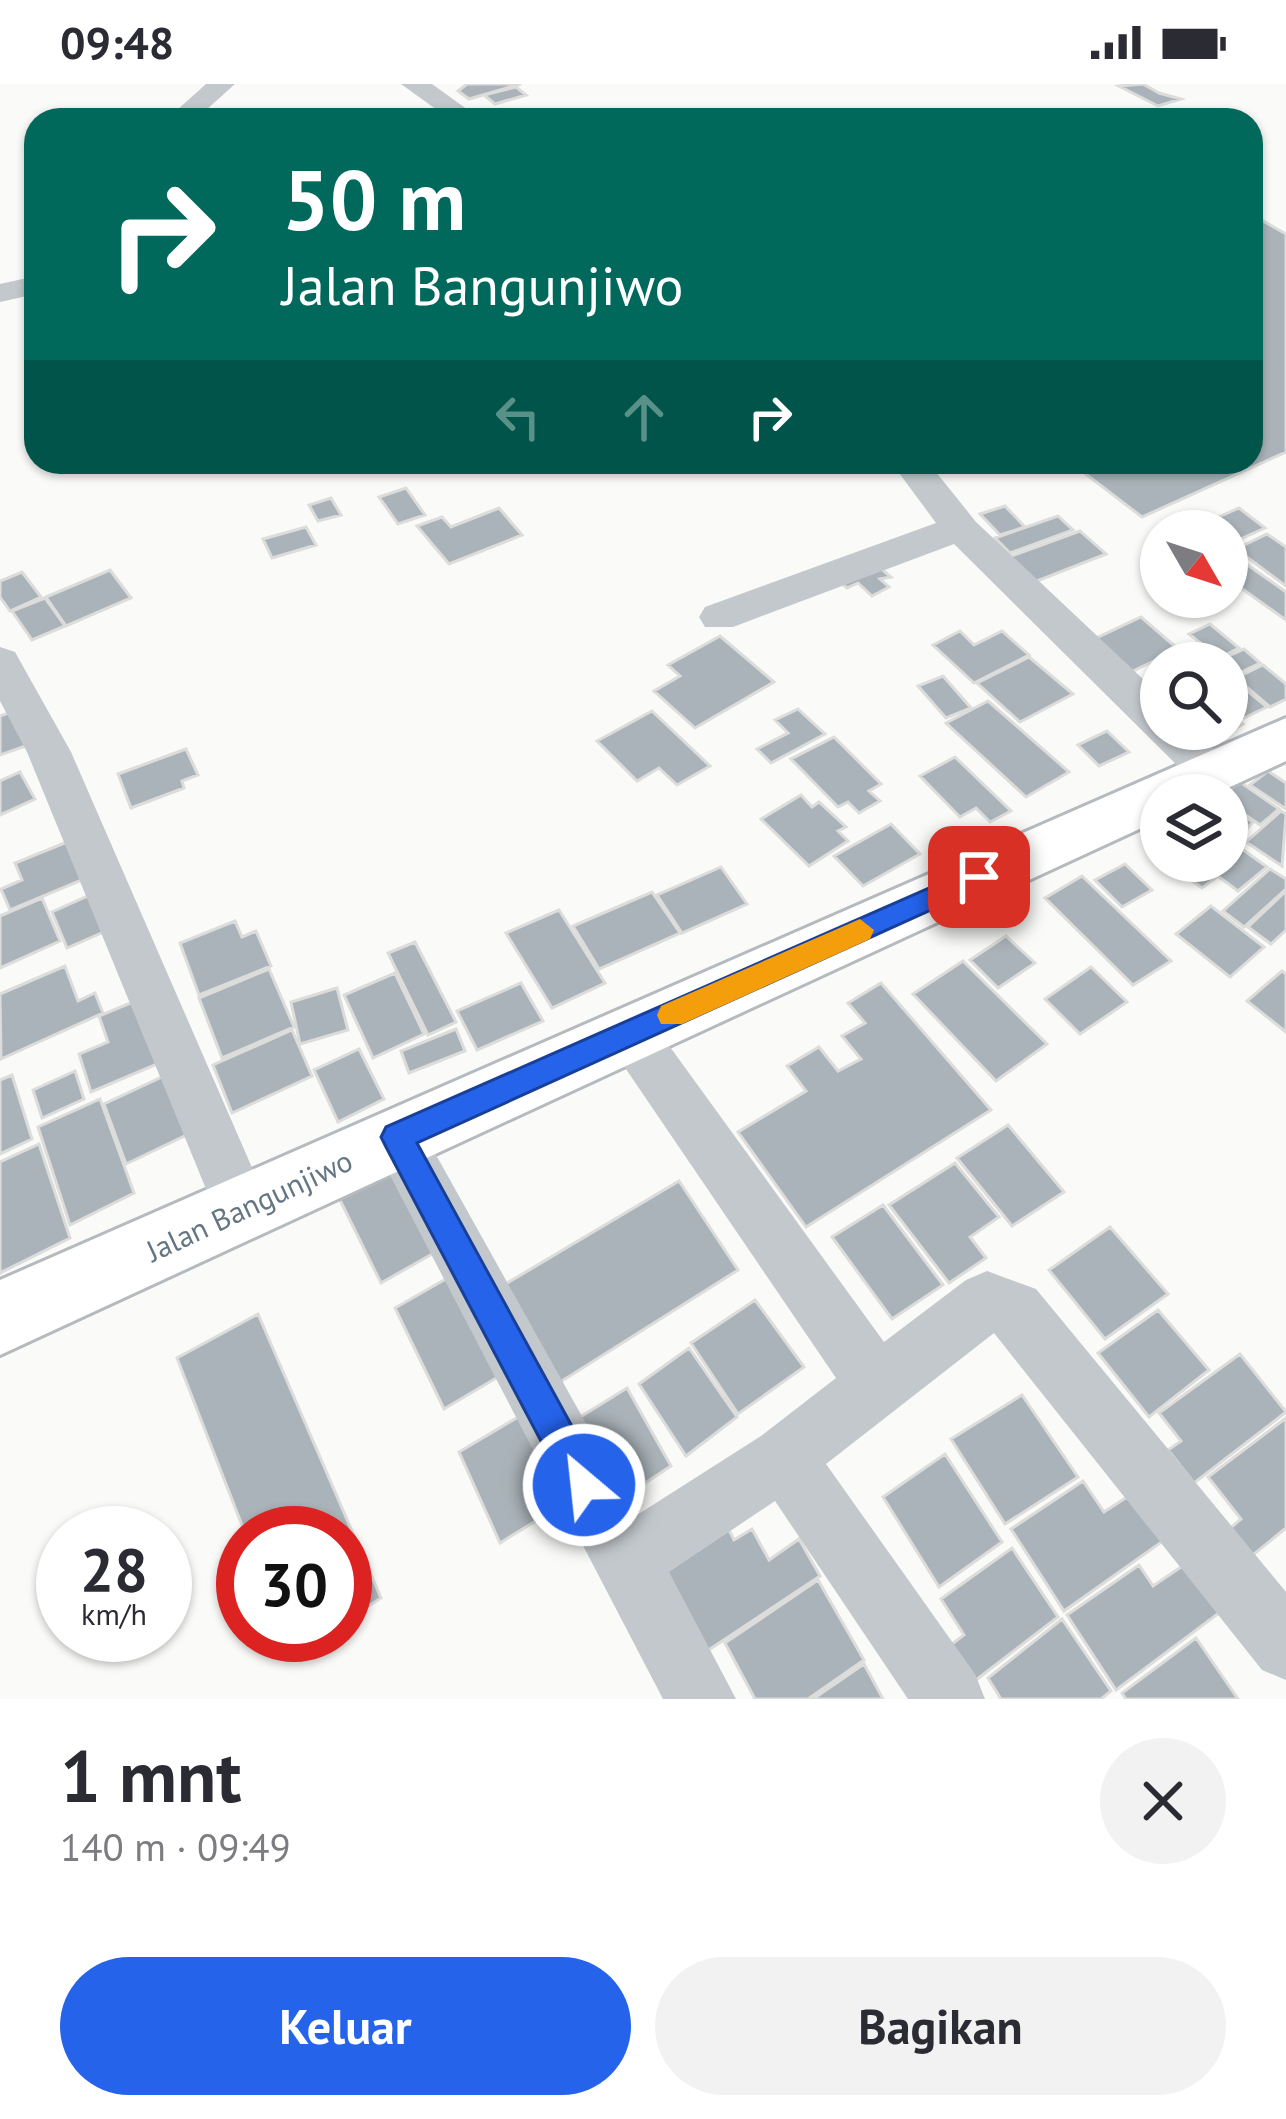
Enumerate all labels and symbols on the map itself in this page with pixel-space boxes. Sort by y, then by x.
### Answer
north arrow [1140,510,1248,618]
pin [928,826,1030,928]
street label: Jalan Bangunjiwo [138,1140,358,1271]
position arrow [521,1422,647,1548]
speed limit sign: 30 [216,1506,372,1662]

